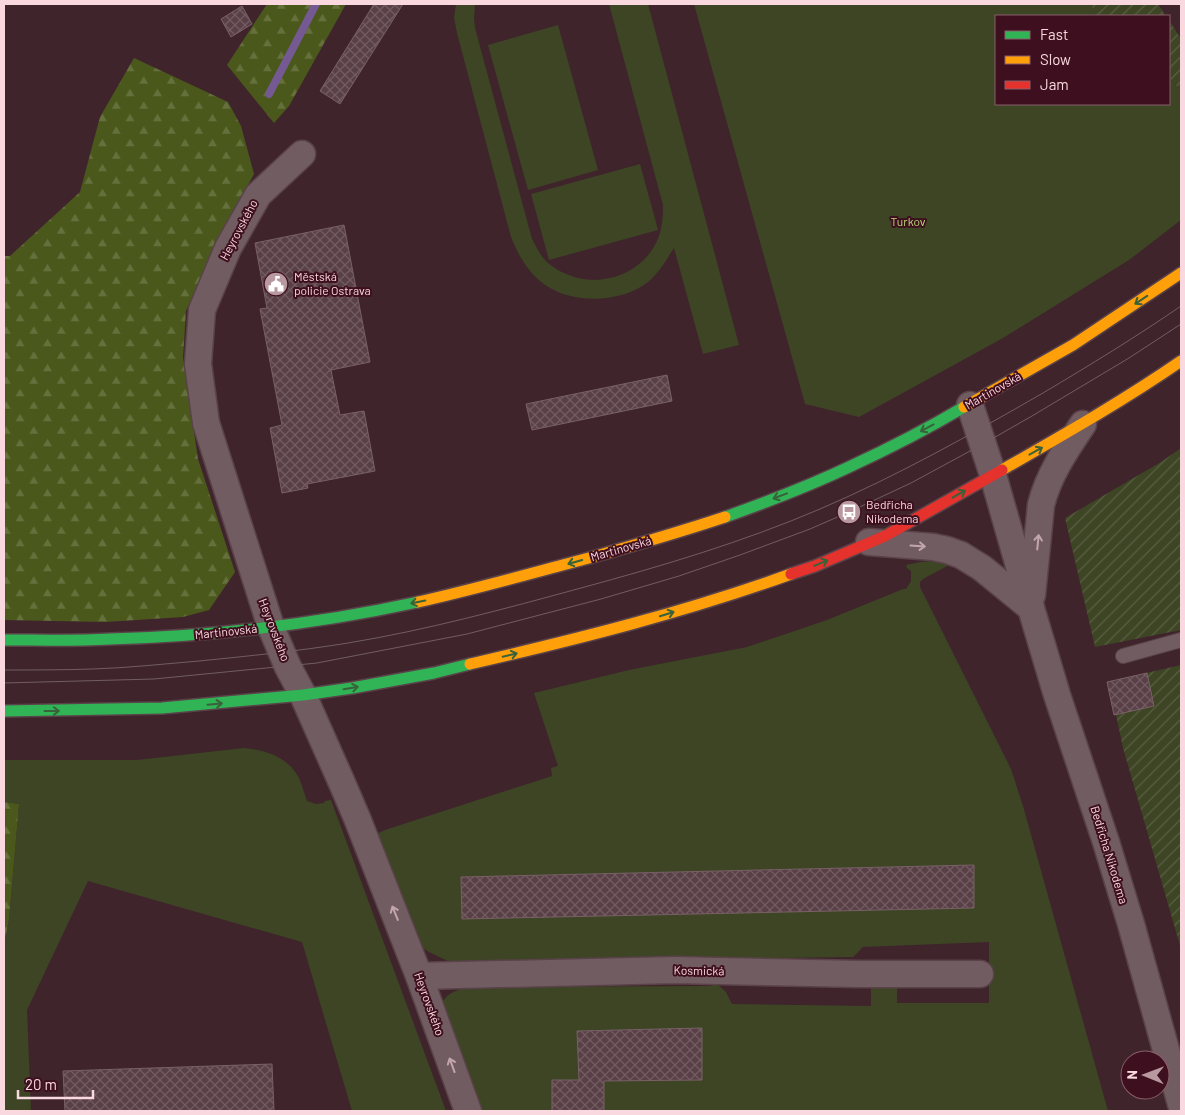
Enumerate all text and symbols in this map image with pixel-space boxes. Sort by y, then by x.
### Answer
legend [995,15,1170,105]
text: Fast [1040,25,1068,43]
text: Slow [1040,50,1071,68]
text: Jam [1040,75,1069,93]
street label: Heyrovského [216,197,260,262]
park label: Turkov [891,214,926,228]
place label: Městská policie Ostrava [294,269,371,297]
public building icon: Městská policie Ostrava [263,271,289,297]
one-way arrow [1134,295,1148,305]
street label: Martinovská [962,368,1023,412]
one-way arrow [920,423,935,433]
one-way arrow [1028,446,1043,456]
one-way arrow [951,489,965,499]
one-way arrow [773,492,788,501]
place label: Bedřicha Nikodema [866,497,919,525]
bus stop icon: Bedřicha Nikodema [836,499,862,525]
street label: Martinovská [589,533,653,563]
one-way arrow [1033,534,1043,550]
one-way arrow [910,541,926,551]
one-way arrow [568,558,584,567]
one-way arrow [813,558,828,567]
street label: Heyrovského [256,596,293,663]
one-way arrow [410,598,426,607]
one-way arrow [659,609,675,619]
street label: Martinovská [194,621,258,641]
one-way arrow [501,650,517,660]
one-way arrow [342,682,358,692]
one-way arrow [207,699,223,709]
one-way arrow [44,706,60,715]
street label: Bedřicha Nikodema [1088,804,1132,905]
one-way arrow [389,906,399,921]
street label: Kosmická [674,963,724,977]
street label: Heyrovského [412,970,448,1037]
north arrow [1120,1050,1170,1100]
one-way arrow [447,1058,456,1074]
scale bar [18,1068,92,1100]
text: N [1123,1070,1140,1080]
text: 20 m [25,1075,57,1093]

